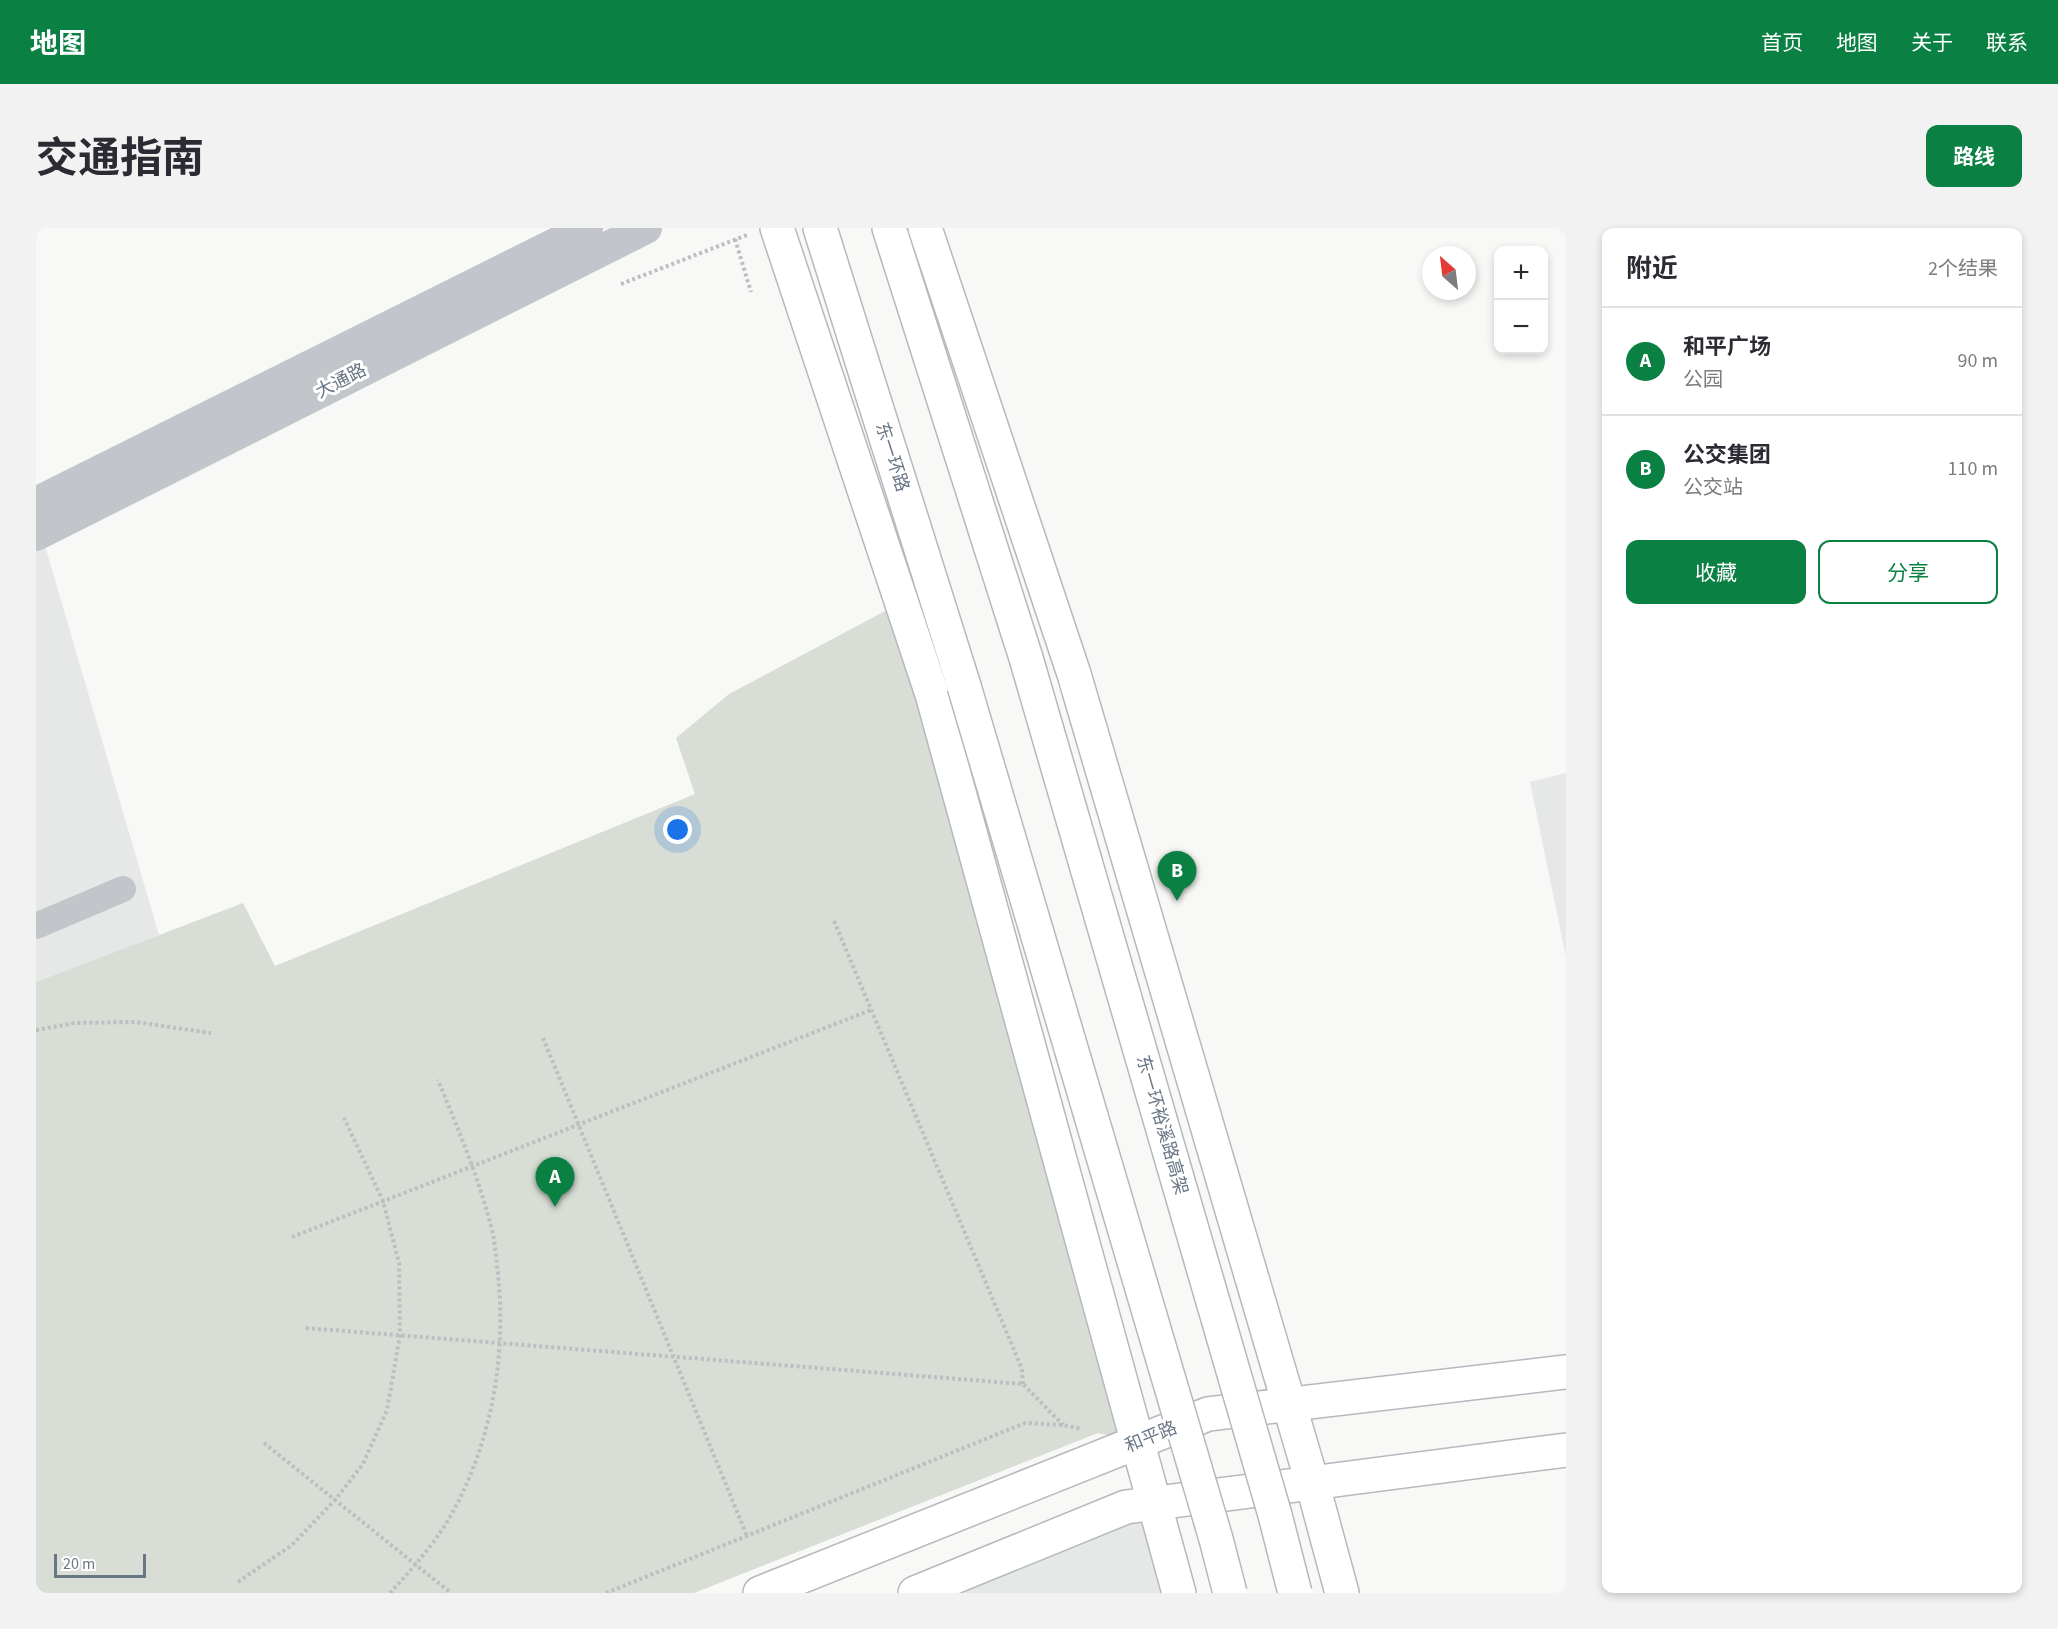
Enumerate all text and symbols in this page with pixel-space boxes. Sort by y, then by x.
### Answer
text: 地图 [30,24,86,64]
text: 首页 [1761,28,1803,58]
text: 地图 [1836,28,1878,58]
text: 关于 [1911,28,1953,58]
text: 联系 [1986,28,2028,58]
button: 路线 [1926,125,2022,187]
text: 交通指南 [36,129,204,189]
north arrow [1422,246,1476,300]
map controls [1494,246,1548,354]
button: + [1494,246,1548,300]
text: 附近 [1626,250,1678,287]
text: 2个结果 [1928,255,1998,283]
button: − [1494,300,1548,354]
text: 和平广场 [1683,331,1771,363]
text: A [1640,347,1651,375]
text: 90 m [1958,347,1998,375]
street label: 大通路 [311,358,371,404]
text: 公园 [1683,366,1723,394]
street label: 东一环路 [869,419,915,495]
text: 公交集团 [1683,439,1771,471]
text: B [1639,455,1652,483]
text: 110 m [1948,455,1998,483]
text: 公交站 [1683,474,1743,502]
button: 收藏 [1626,540,1806,604]
button: 分享 [1818,540,1998,604]
your location [663,815,692,844]
pin: B [1158,852,1196,901]
street label: 东一环裕溪路高架 [1130,1052,1194,1198]
pin: A [536,1158,574,1207]
street label: 和平路 [1121,1415,1181,1459]
scale bar [54,1551,146,1578]
text: 20 m [63,1553,95,1575]

